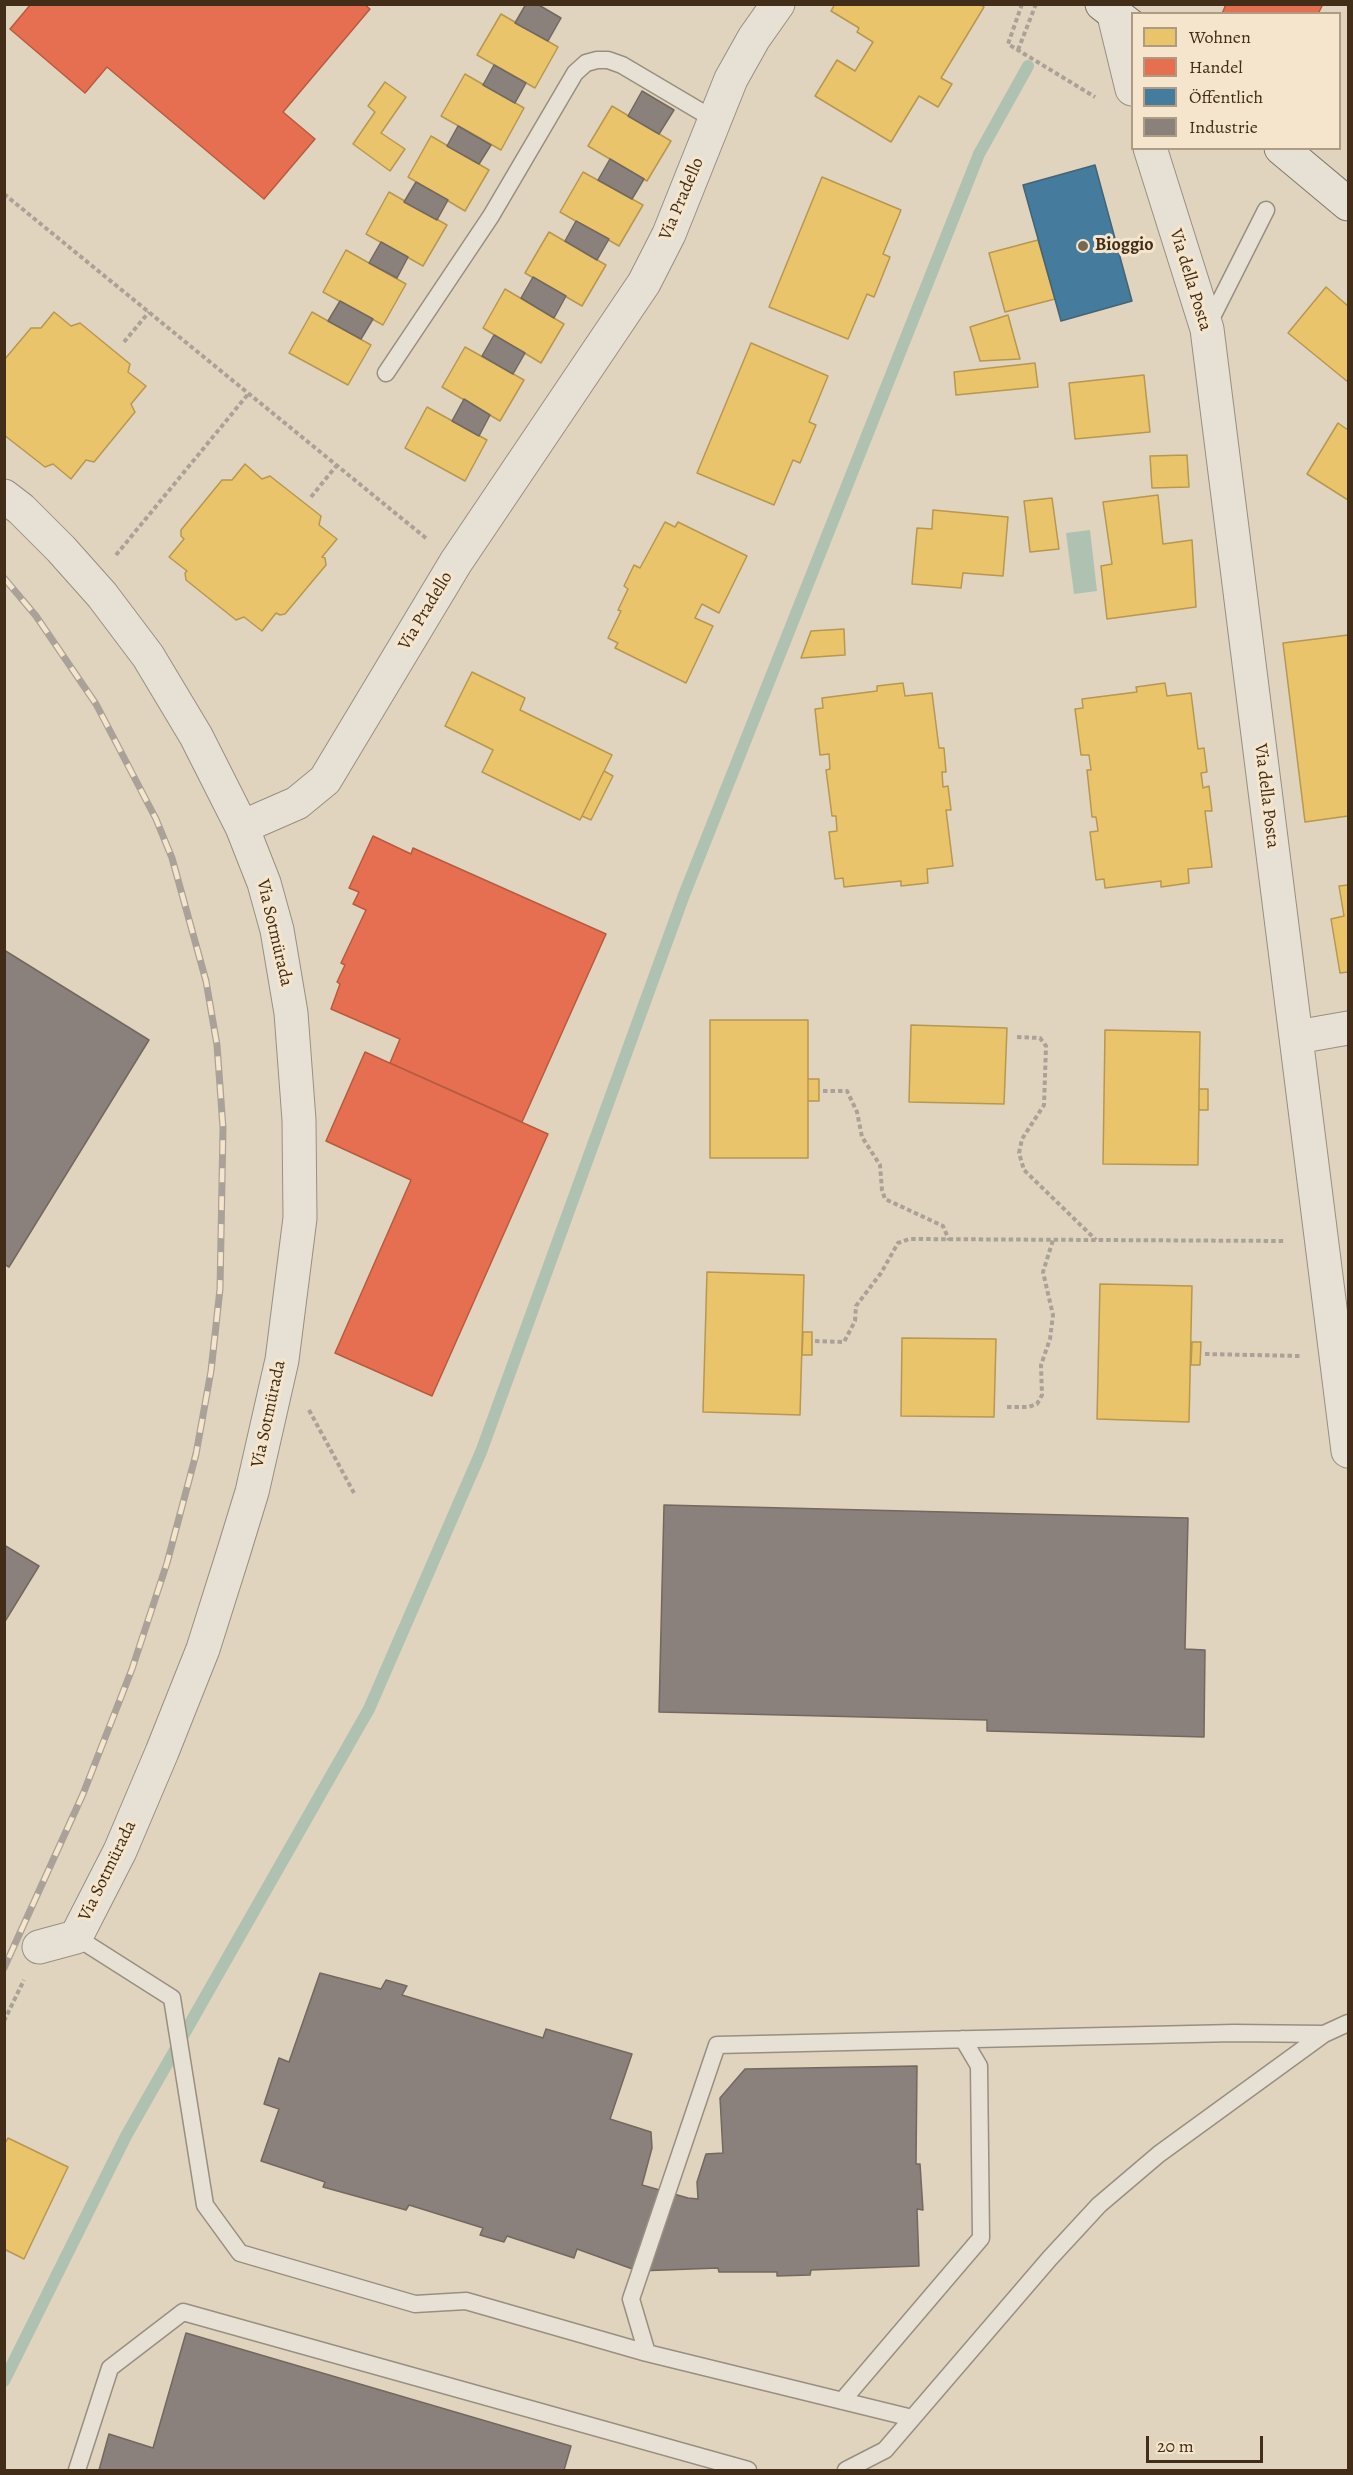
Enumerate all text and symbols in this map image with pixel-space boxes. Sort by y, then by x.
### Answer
legend [1131,12,1341,150]
text: Wohnen [1189,25,1251,49]
text: Handel [1189,55,1243,79]
text: Öffentlich [1189,85,1263,109]
text: Industrie [1189,115,1258,139]
street label: Via Pradello [655,154,709,244]
street label: Via della Posta [1164,226,1216,334]
place label: Bioggio [1095,235,1154,257]
marker: Bioggio [1076,239,1090,253]
street label: Via Pradello [394,568,458,654]
street label: Via della Posta [1249,742,1283,850]
street label: Via Sotmürada [251,877,297,989]
street label: Via Sotmürada [247,1358,291,1470]
street label: Via Sotmürada [74,1817,142,1925]
scale bar [1149,2424,1266,2462]
text: 20 m [1157,2434,1194,2458]

